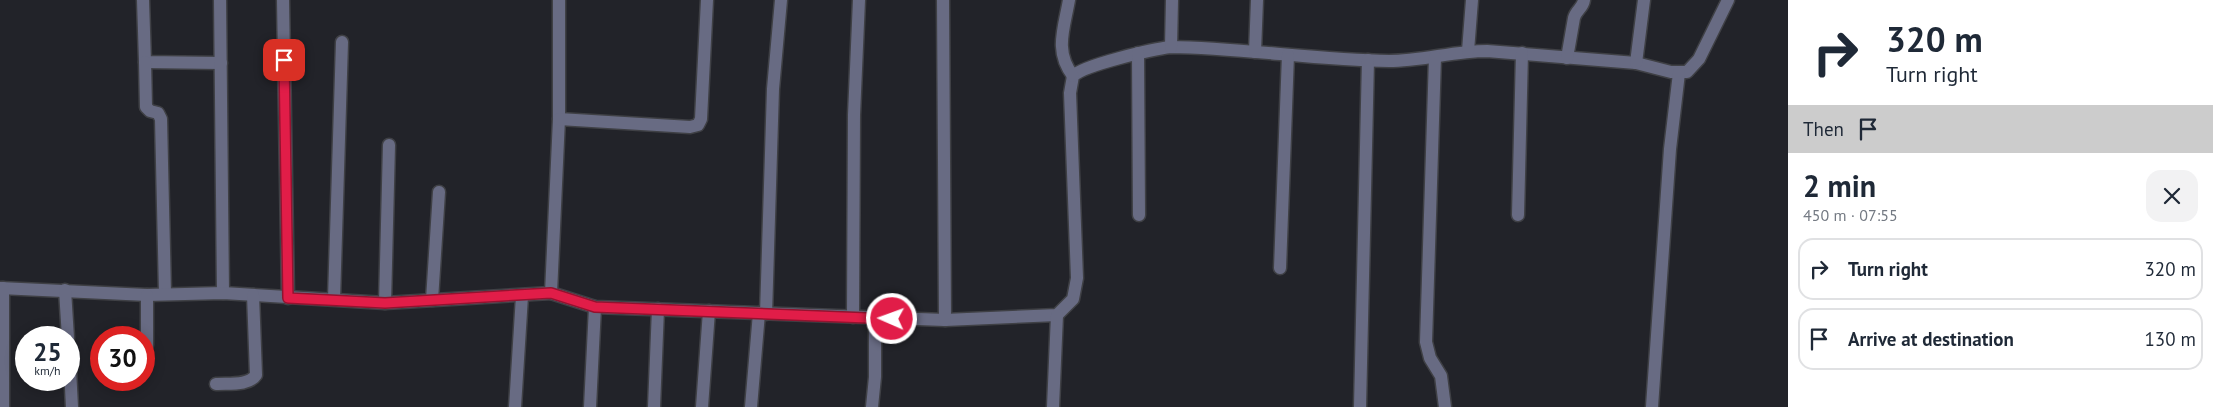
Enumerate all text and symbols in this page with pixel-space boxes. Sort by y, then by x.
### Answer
text: 320 m [1886,16,1983,62]
icon: right [1803,20,1868,85]
pin [263,39,305,81]
icon: arrive [270,46,298,74]
text: Turn right [1886,60,1978,88]
icon: arrive [1854,115,1882,143]
text: Then [1803,117,1844,141]
text: 2 min [1803,166,1876,205]
button: close [2146,170,2198,222]
text: 450 m · 07:55 [1803,205,1898,225]
icon: right [1805,255,1833,283]
text: Turn right [1848,257,1928,281]
text: 320 m [2144,257,2196,281]
position arrow [865,292,917,344]
icon: arrive [1805,325,1833,353]
speed limit sign: 30 [90,326,155,391]
text: Arrive at destination [1848,327,2014,351]
text: 130 m [2144,327,2196,351]
text: 25 [33,336,62,368]
text: km/h [34,363,61,378]

